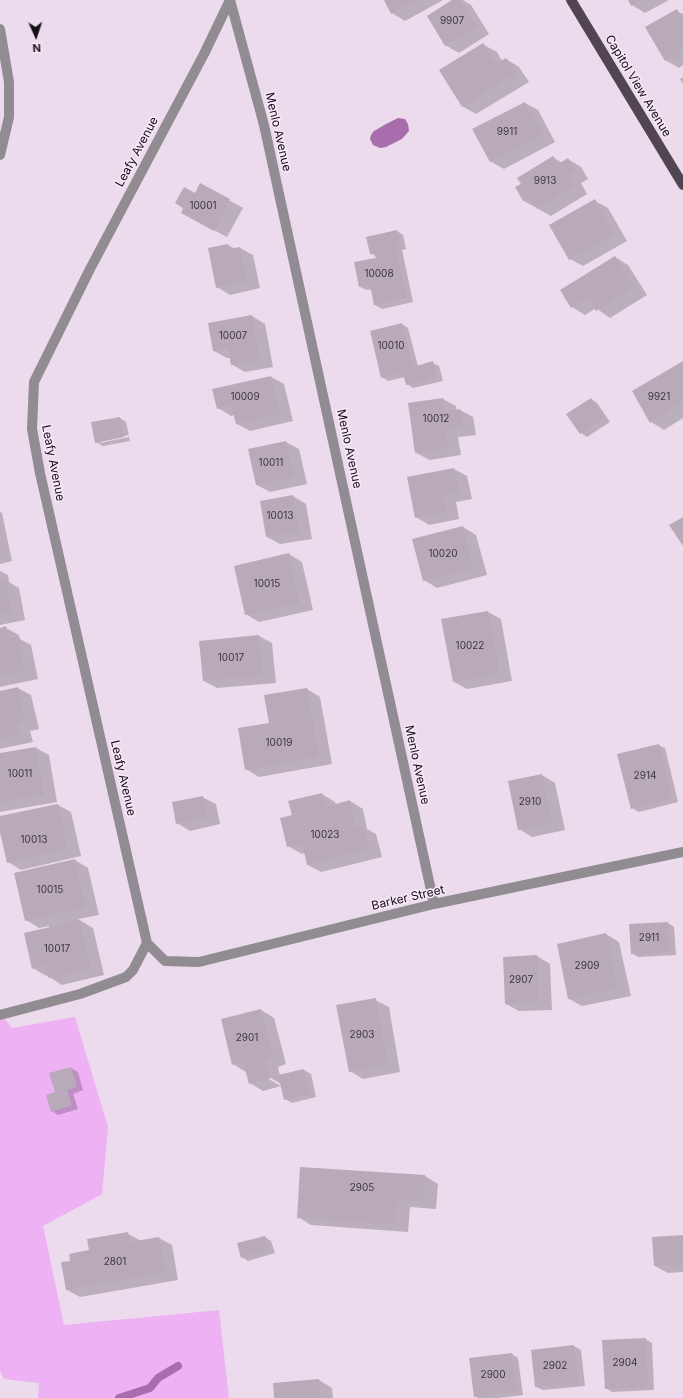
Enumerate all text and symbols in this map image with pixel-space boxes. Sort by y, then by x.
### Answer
house number: 9907 [440,15,464,27]
north arrow [16,16,56,56]
street label: Capitol View Avenue [602,32,674,140]
text: N [32,41,41,55]
street label: Menlo Avenue [262,91,294,173]
street label: Leafy Avenue [112,114,162,190]
house number: 9911 [497,126,517,138]
house number: 9913 [534,175,556,187]
house number: 10001 [189,200,217,212]
house number: 10008 [364,268,394,280]
house number: 10007 [219,330,247,342]
house number: 10010 [377,340,405,352]
house number: 10009 [230,391,260,403]
house number: 9921 [648,391,670,403]
street label: Menlo Avenue [334,408,364,490]
house number: 10012 [423,413,449,425]
street label: Leafy Avenue [39,424,67,502]
house number: 10011 [259,457,283,469]
house number: 10013 [267,510,293,522]
house number: 10020 [428,548,458,560]
house number: 10015 [254,578,280,590]
house number: 10022 [456,640,484,652]
house number: 10017 [218,652,244,664]
street label: Menlo Avenue [402,724,432,806]
house number: 10019 [266,737,292,749]
street label: Leafy Avenue [107,739,139,817]
house number: 10011 [8,768,32,780]
house number: 2914 [634,770,656,782]
house number: 2910 [519,796,541,808]
house number: 10023 [311,829,339,841]
house number: 10013 [21,834,47,846]
street label: Barker Street [370,883,446,913]
house number: 10015 [37,884,63,896]
house number: 2911 [639,932,659,944]
house number: 10017 [44,943,70,955]
house number: 2909 [575,960,599,972]
house number: 2907 [509,974,533,986]
house number: 2903 [350,1029,374,1041]
house number: 2901 [236,1032,258,1044]
house number: 2905 [350,1182,374,1194]
house number: 2801 [104,1256,126,1268]
house number: 2904 [612,1357,638,1369]
house number: 2902 [543,1360,567,1372]
house number: 2900 [481,1369,505,1381]

